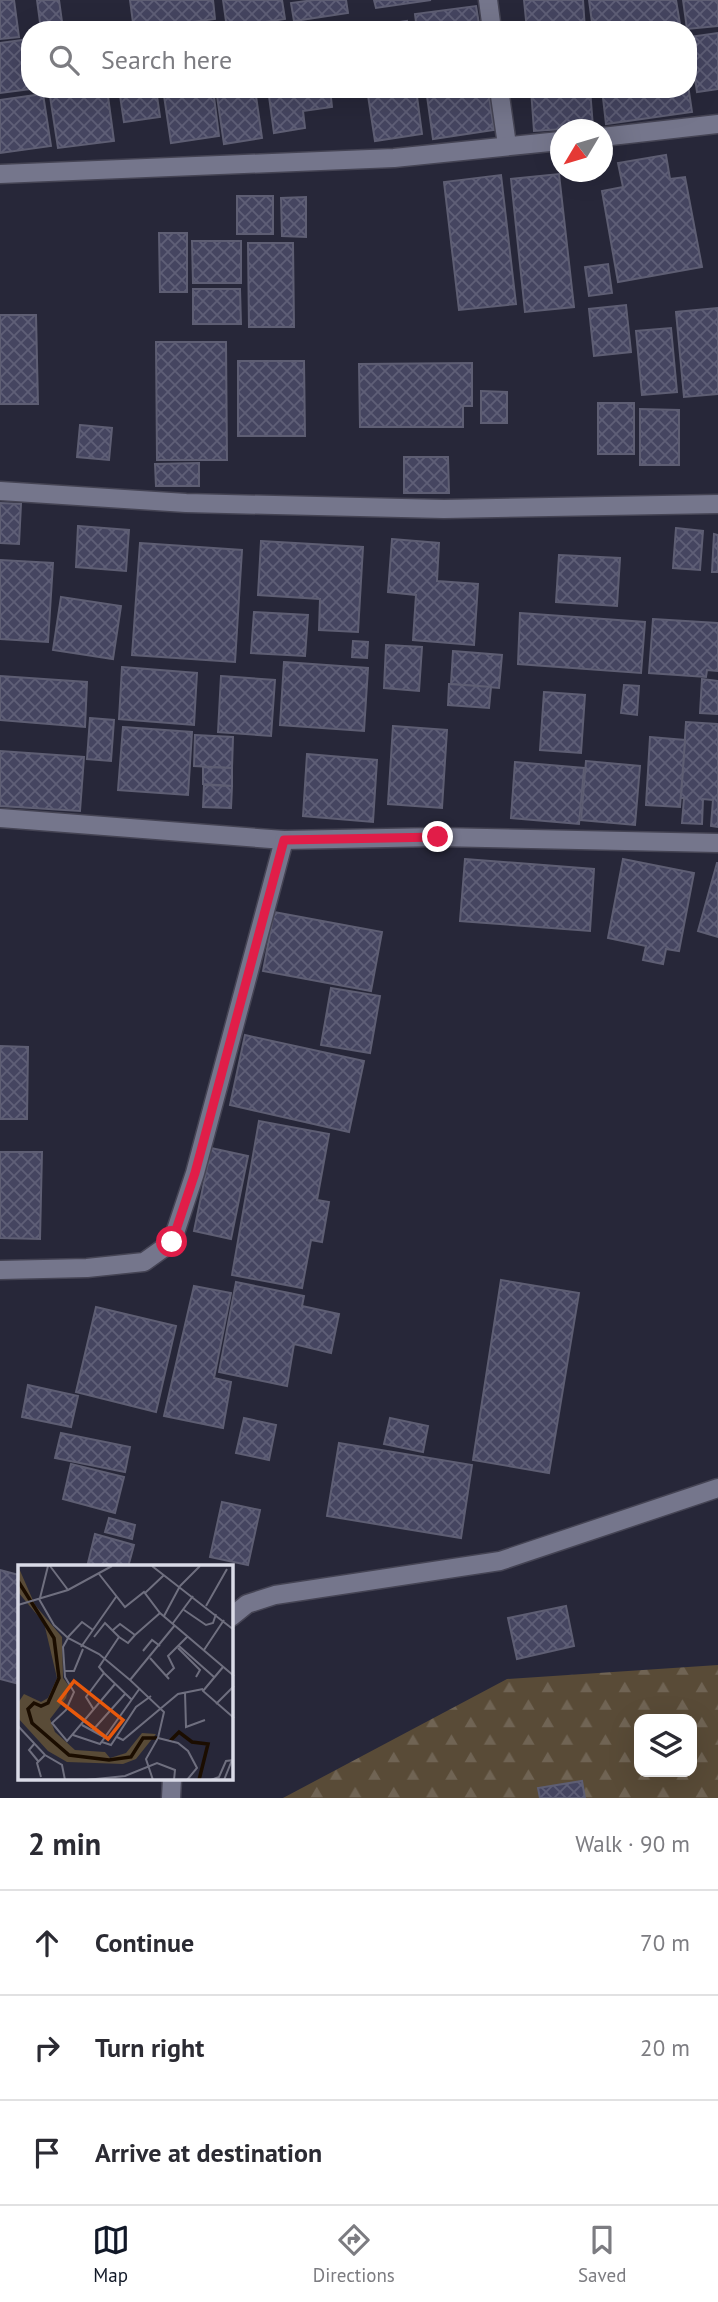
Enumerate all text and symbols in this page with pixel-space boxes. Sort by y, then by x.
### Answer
search box [21,21,697,98]
icon: search [45,41,83,79]
text: Search here [101,43,232,76]
north arrow [550,119,613,182]
route end [422,821,453,852]
route start [156,1226,187,1257]
inset map [18,1565,233,1780]
map controls [634,1714,697,1777]
button: layers [634,1714,697,1777]
text: 2 min [28,1824,101,1863]
text: Walk · 90 m [575,1829,690,1858]
icon: ahead [28,1924,66,1962]
text: Continue [95,1926,194,1959]
text: 70 m [640,1928,690,1957]
icon: right [28,2029,66,2067]
text: Turn right [95,2031,204,2064]
text: 20 m [640,2033,690,2062]
icon: arrive [28,2134,66,2172]
text: Arrive at destination [95,2136,322,2169]
tab: Map [92,2221,130,2287]
tab: Directions [313,2221,395,2287]
tab: Saved [578,2221,626,2287]

